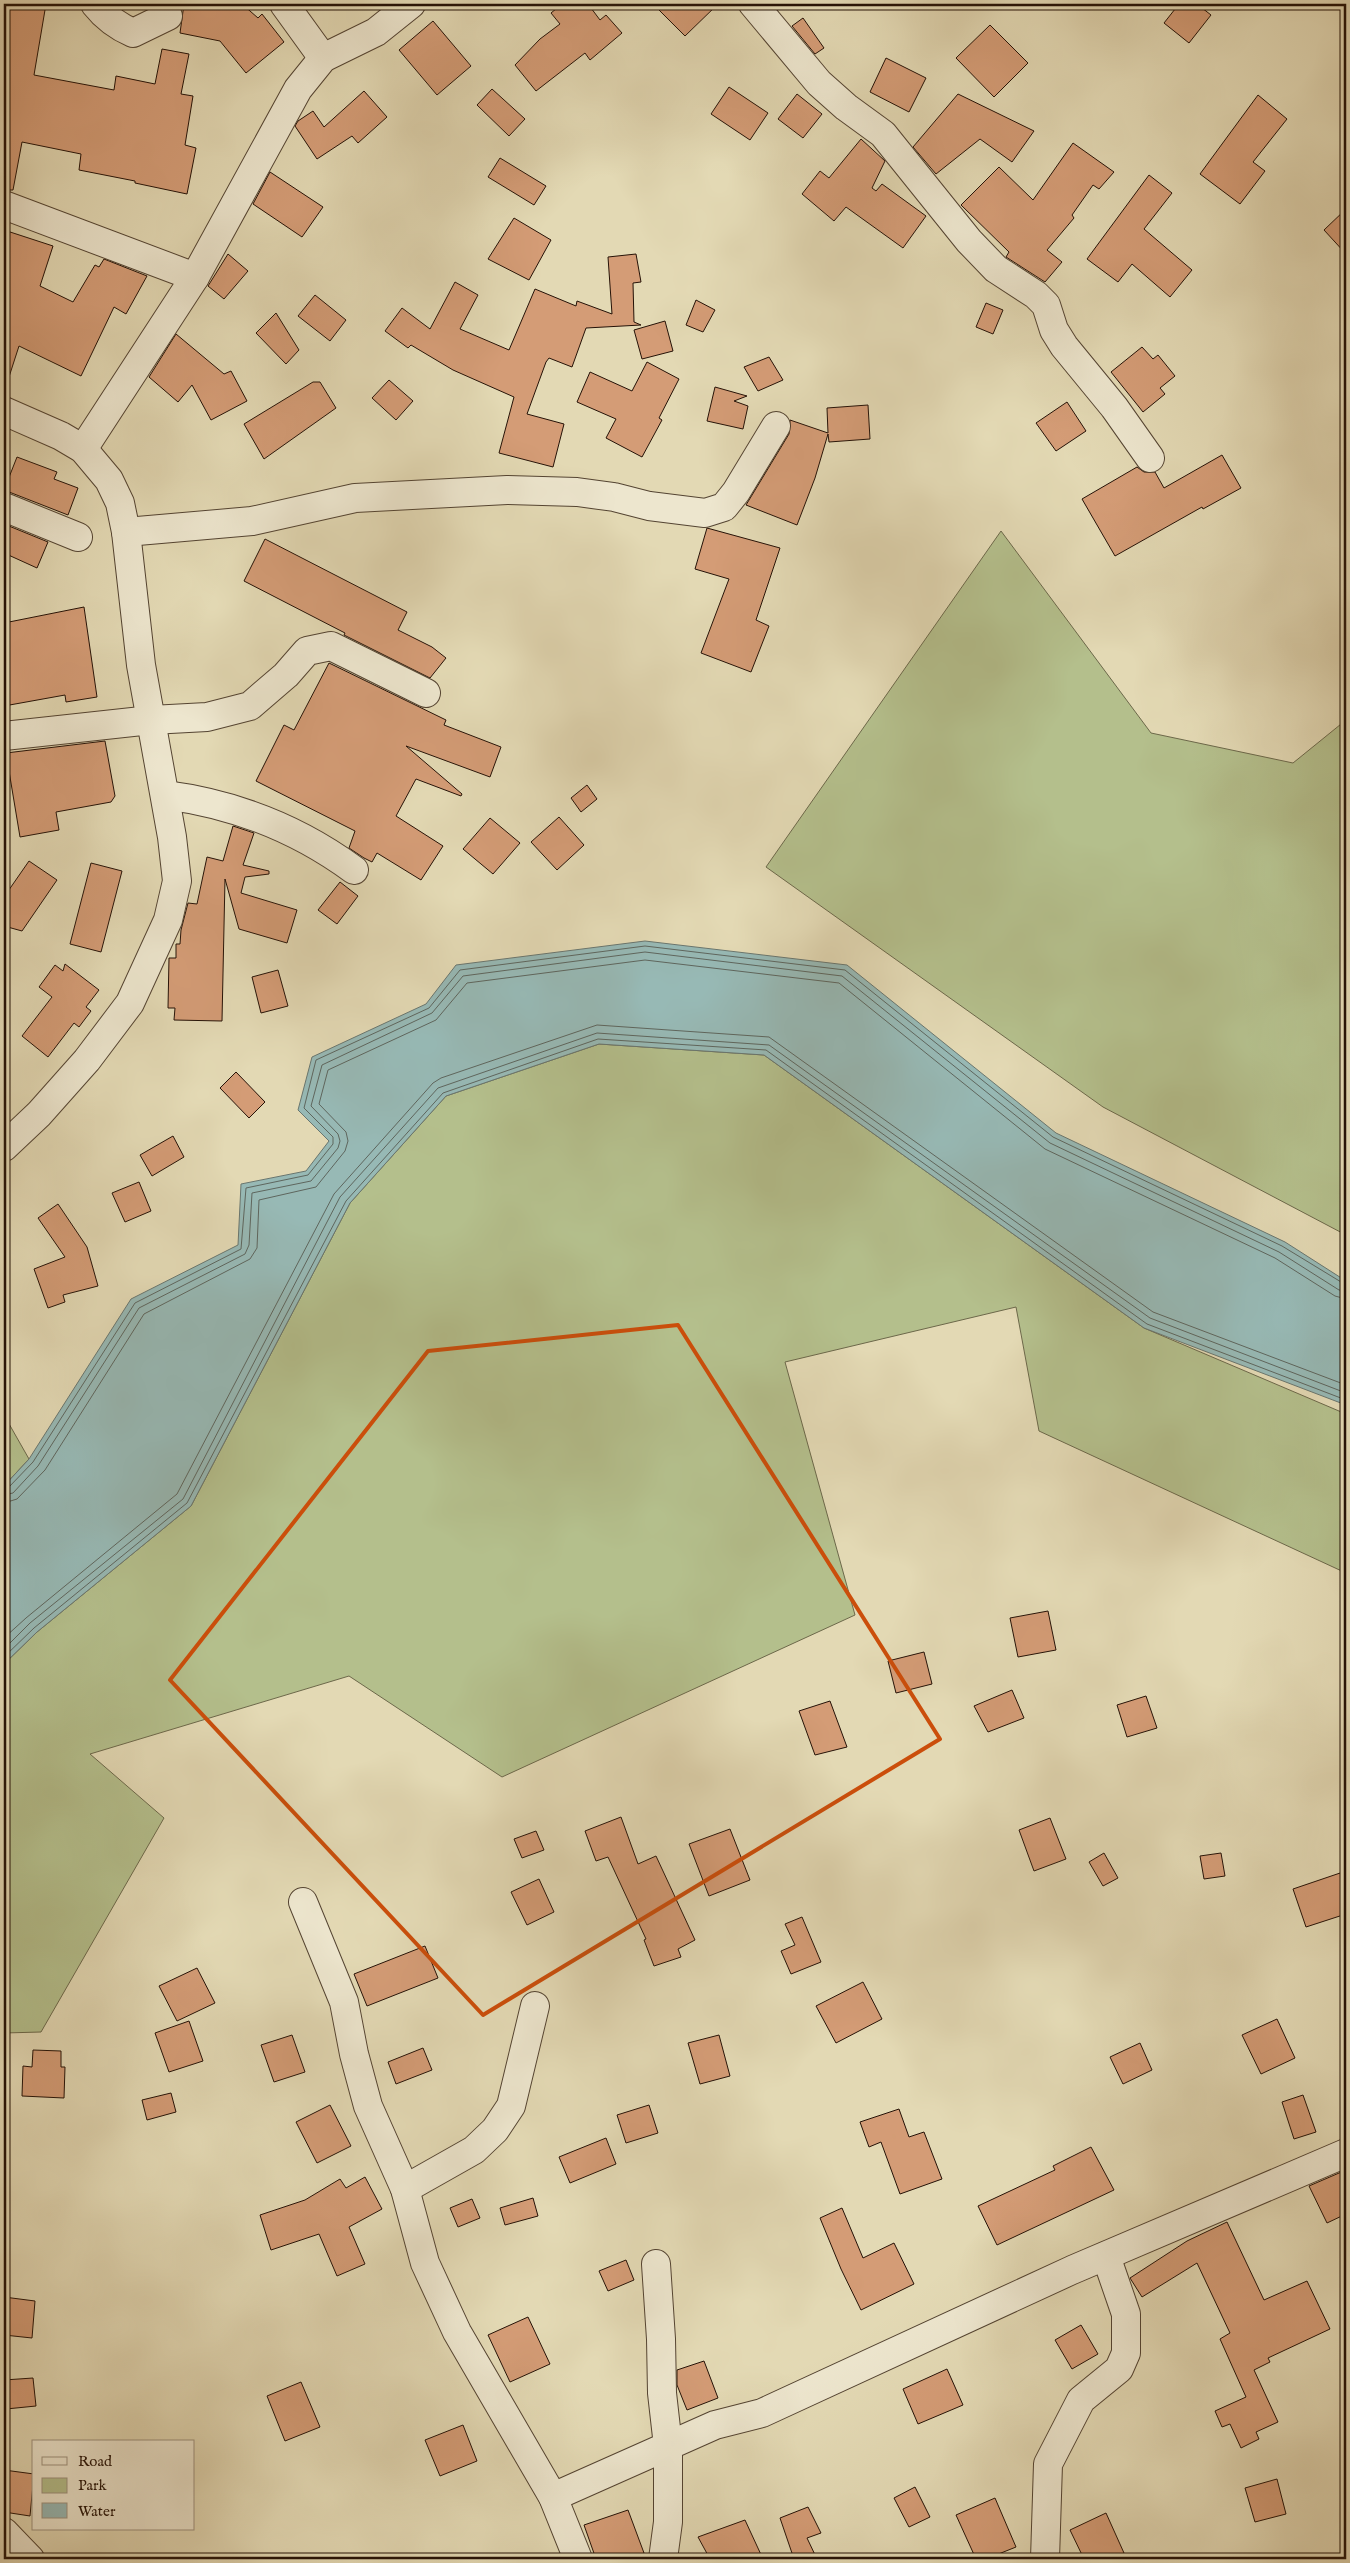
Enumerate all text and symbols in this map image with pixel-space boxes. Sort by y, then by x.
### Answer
legend [32,2440,195,2530]
text: Road [78,2452,113,2471]
text: Park [78,2476,108,2495]
text: Water [78,2502,116,2521]

